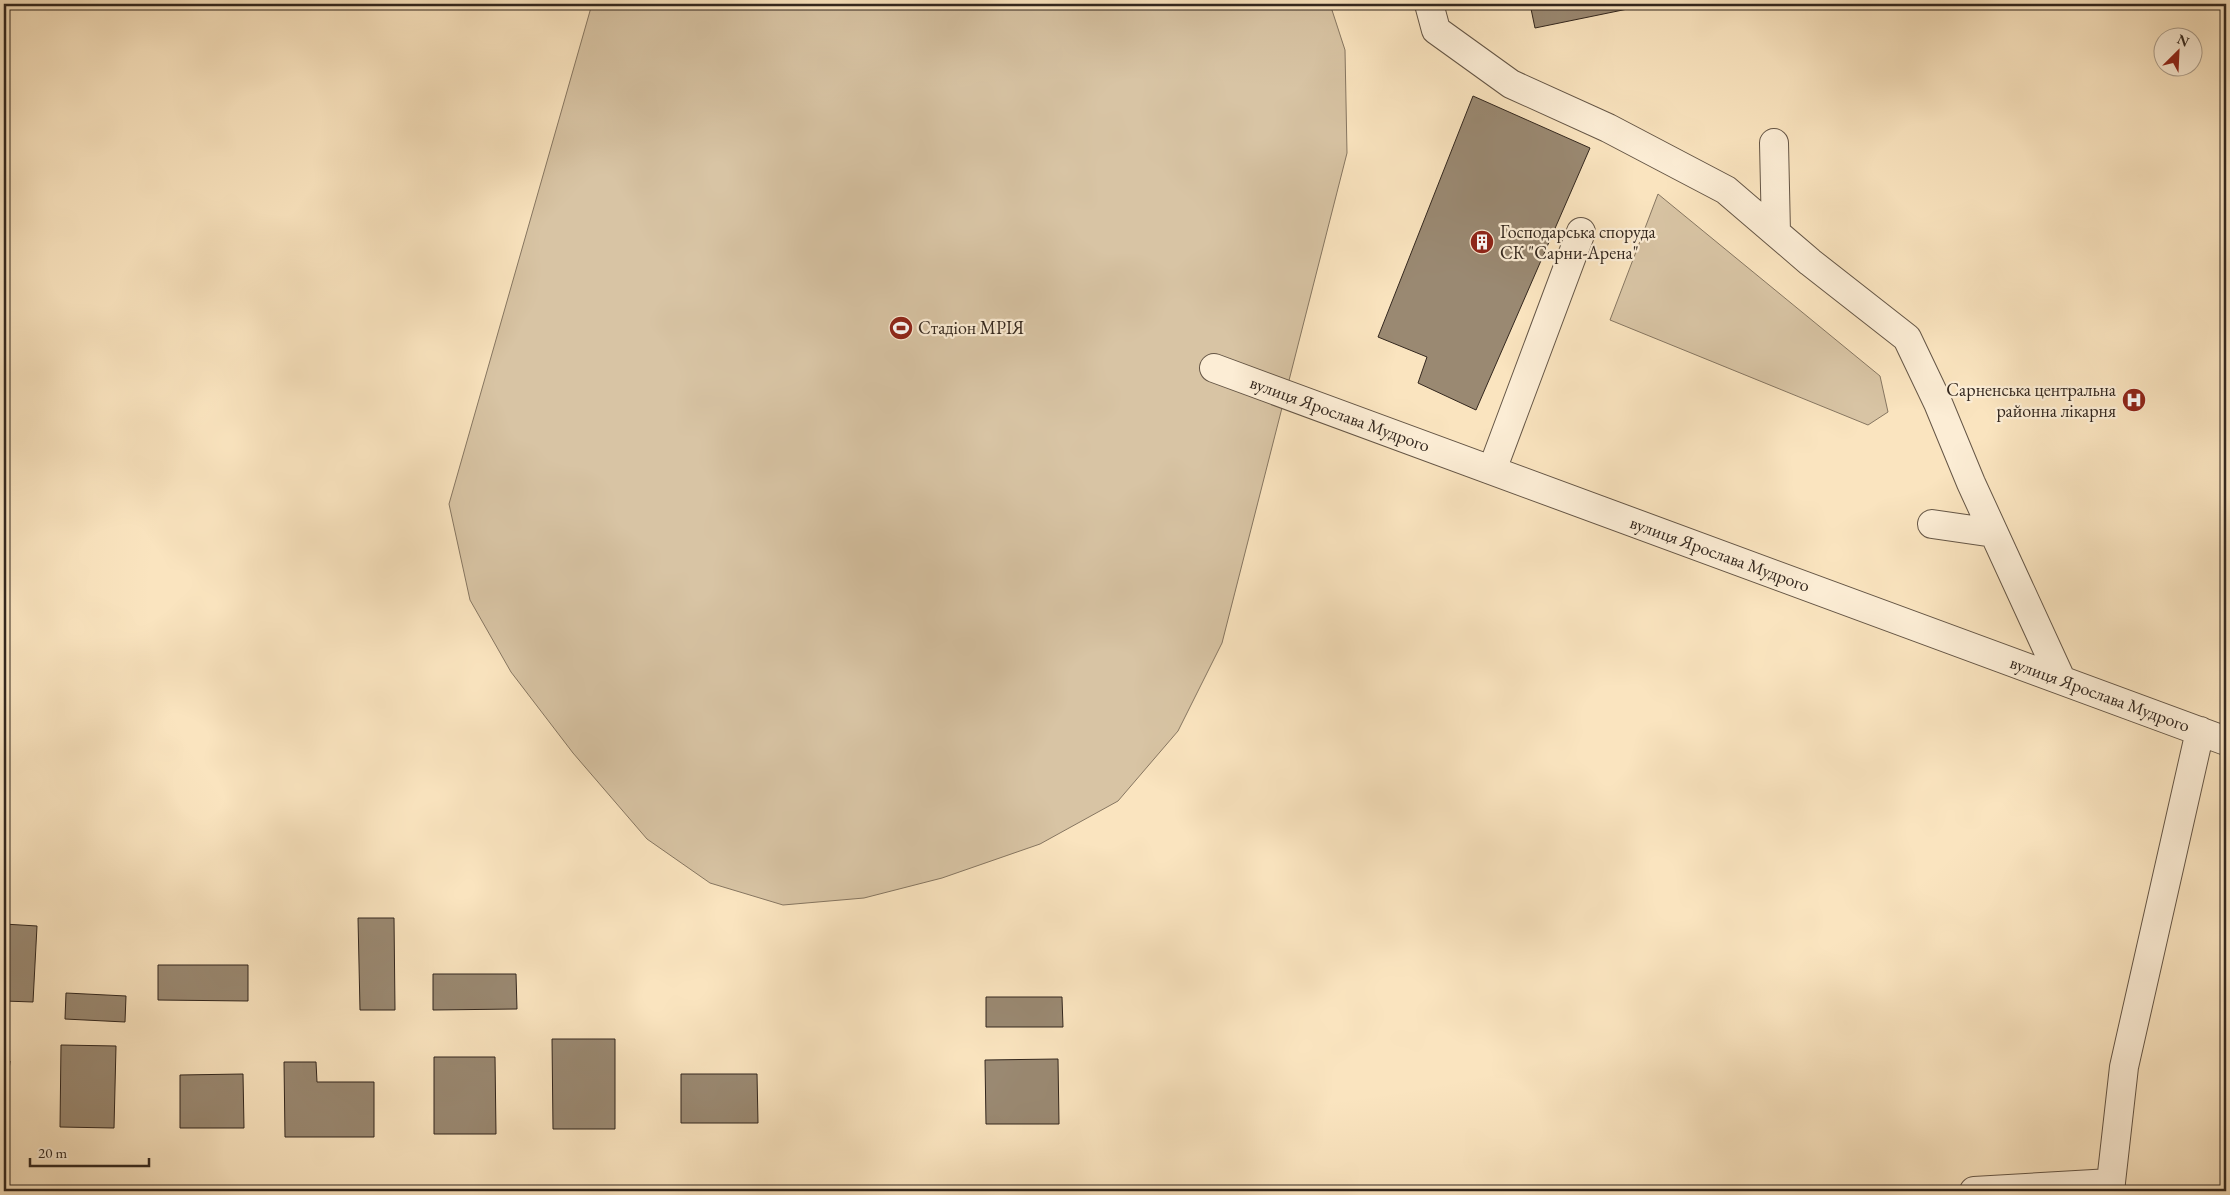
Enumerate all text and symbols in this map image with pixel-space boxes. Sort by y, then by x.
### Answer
north arrow [2152,28,2202,78]
text: N [2174,30,2193,51]
place label: Господарська споруда СК "Сарни-Арена" [1500,220,1657,264]
building icon: Господарська споруда СК "Сарни-Арена" [1469,229,1495,255]
sports icon: Стадіон МРІЯ [888,315,914,341]
place label: Стадіон МРІЯ [918,316,1024,339]
street label: вулиця Ярослава Мудрого [1247,370,1433,457]
place label: Сарненська центральна районна лікарня [1946,378,2117,422]
hospital icon: Сарненська центральна районна лікарня [2121,387,2147,413]
street label: вулиця Ярослава Мудрого [1627,510,1813,597]
street label: вулиця Ярослава Мудрого [2007,650,2193,737]
scale bar [30,1135,149,1167]
text: 20 m [38,1143,67,1162]

